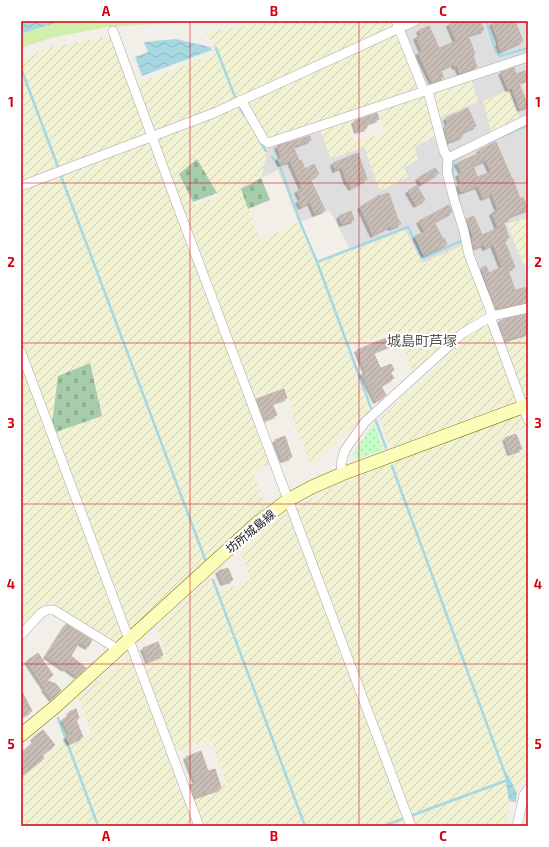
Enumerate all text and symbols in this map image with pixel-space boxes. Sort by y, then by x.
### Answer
text: A [102,3,111,19]
text: B [270,3,278,19]
text: C [439,3,447,19]
text: 1 [8,94,14,110]
text: 1 [535,94,541,110]
text: 2 [7,254,15,270]
text: 2 [534,254,542,270]
district label: 城島町芦塚 [387,332,457,349]
text: 3 [7,415,15,431]
text: 3 [534,415,542,431]
street label: 坊所城島線 [223,506,277,556]
text: 4 [7,576,15,592]
text: 4 [534,576,542,592]
text: 5 [7,736,15,752]
text: 5 [534,736,542,752]
text: A [102,828,111,844]
text: B [270,828,278,844]
text: C [439,828,447,844]

